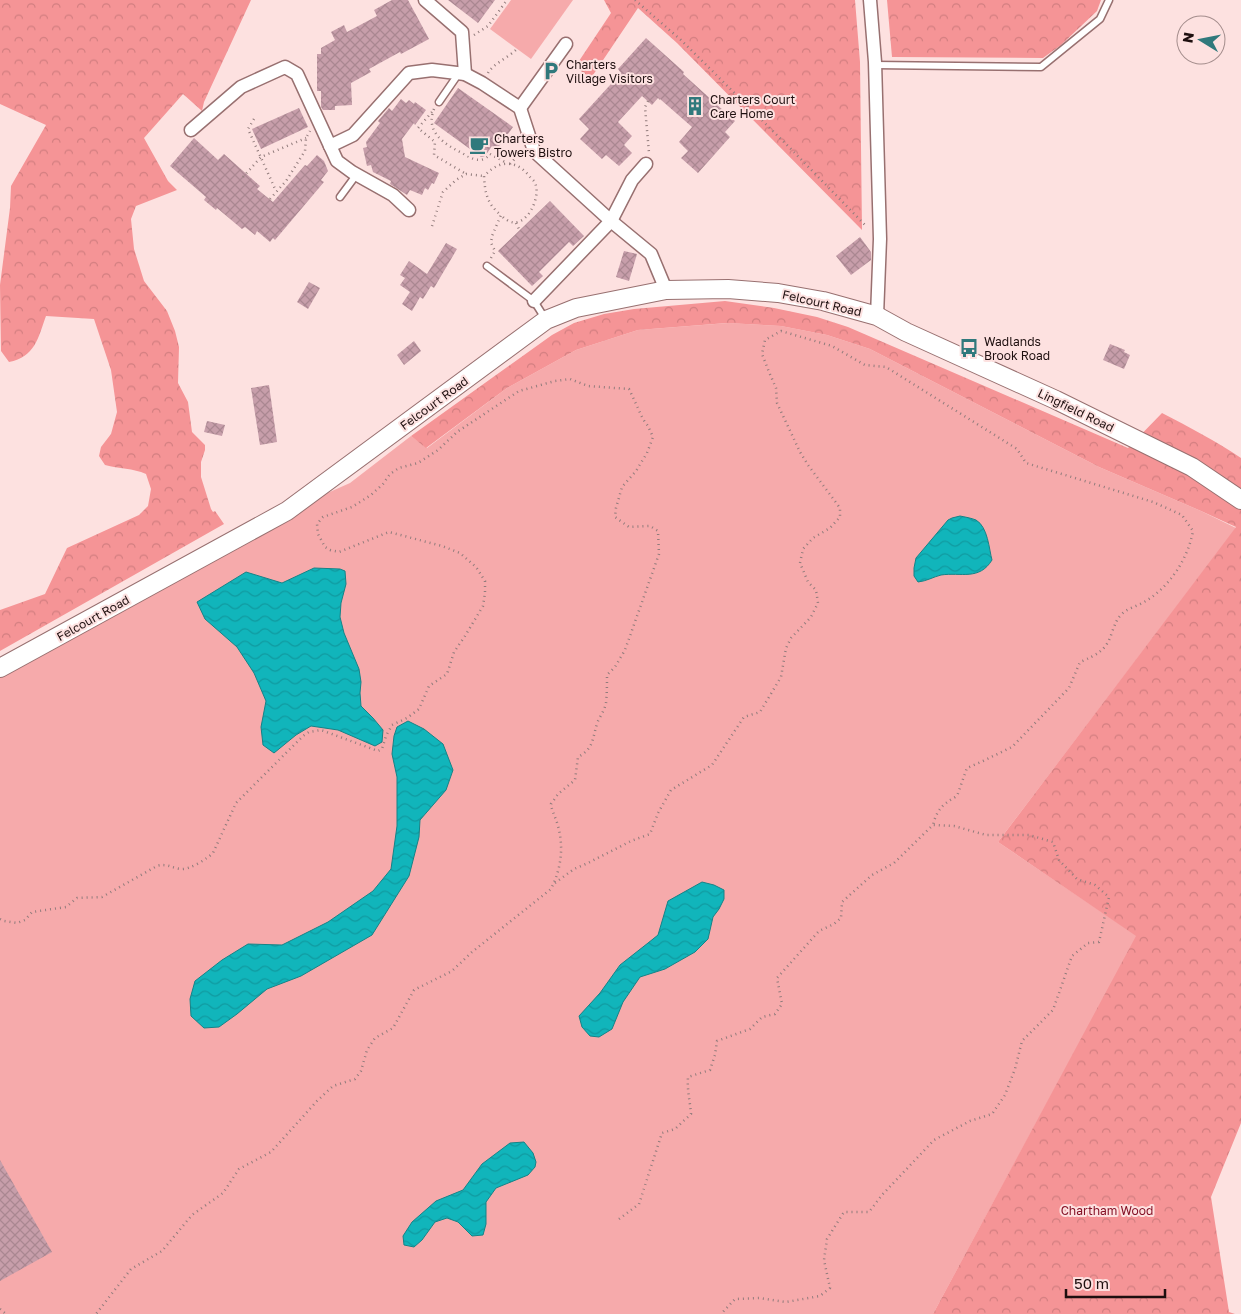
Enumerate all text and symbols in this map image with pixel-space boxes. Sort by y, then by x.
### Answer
north arrow [1176,15,1226,65]
text: N [1178,31,1197,44]
place label: Charters Village Visitors [566,57,653,86]
parking icon: Charters Village Visitors [540,60,562,82]
place label: Charters Court Care Home [710,92,796,121]
building icon: Charters Court Care Home [684,95,706,117]
place label: Charters Towers Bistro [494,131,572,160]
cafe icon: Charters Towers Bistro [468,134,490,156]
street label: Felcourt Road [781,287,863,319]
place label: Wadlands Brook Road [984,334,1050,363]
bus stop icon: Wadlands Brook Road [958,337,980,359]
street label: Felcourt Road [397,373,471,433]
street label: Lingfield Road [1035,385,1117,435]
street label: Felcourt Road [54,592,132,644]
park label: Chartham Wood [1061,1203,1153,1218]
scale bar [1066,1266,1165,1298]
text: 50 m [1074,1274,1109,1292]

